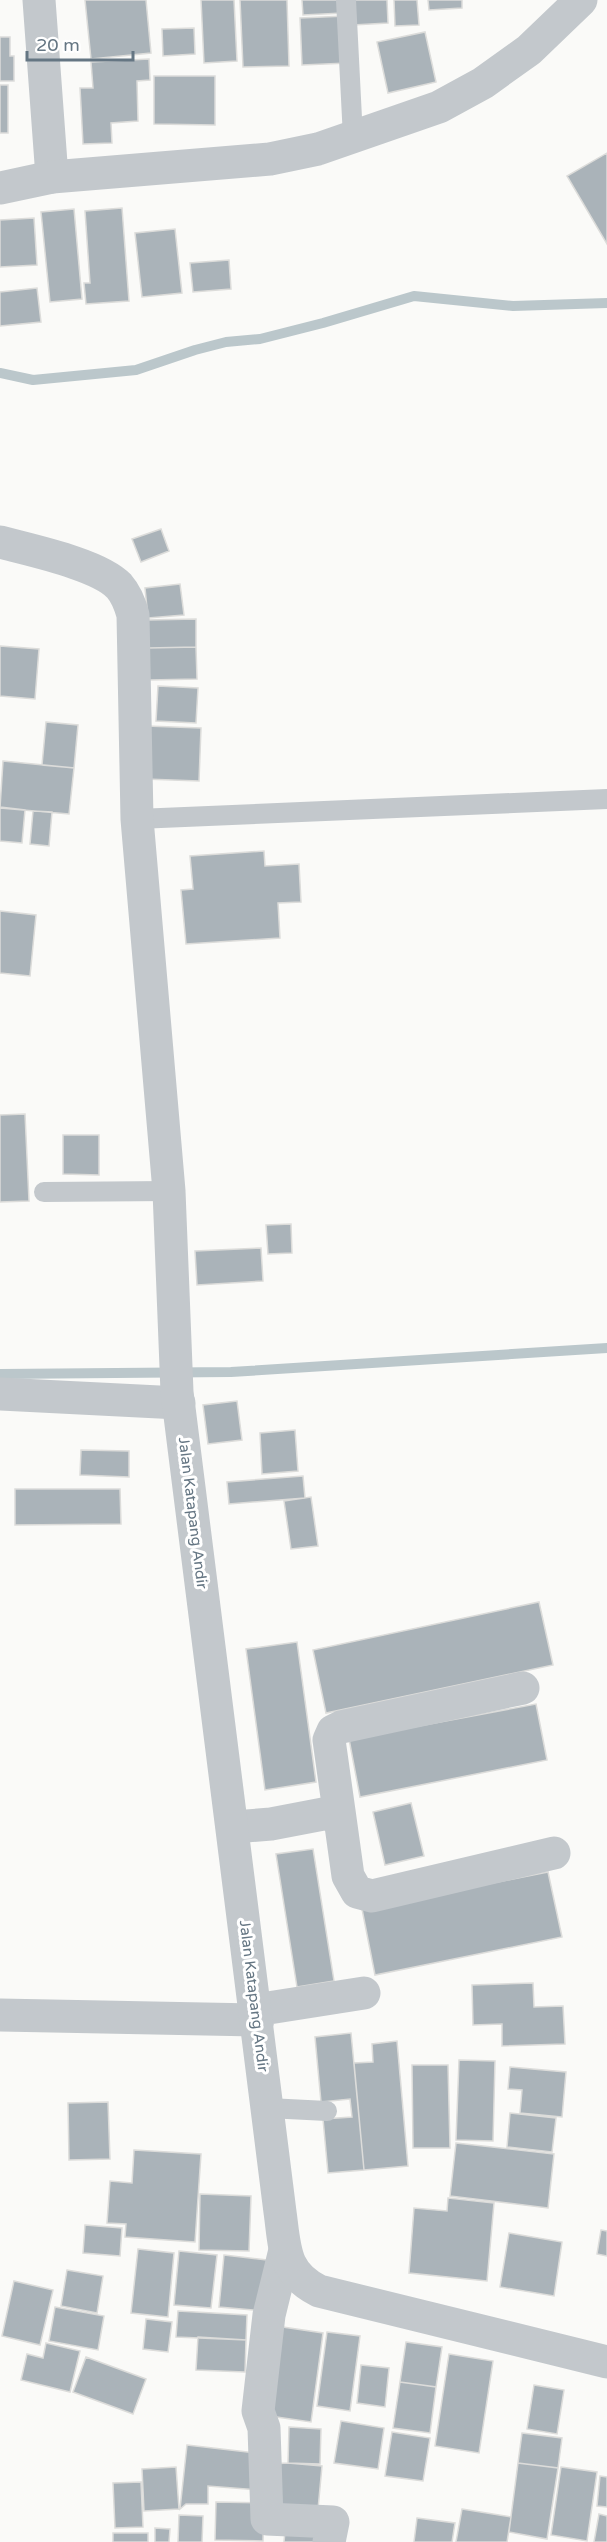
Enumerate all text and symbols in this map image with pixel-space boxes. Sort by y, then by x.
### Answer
scale bar [27,24,134,62]
text: 20 m [36,34,80,56]
street label: Jalan Katapang Andir [175,1436,211,1590]
street label: Jalan Katapang Andir [236,1919,272,2073]

